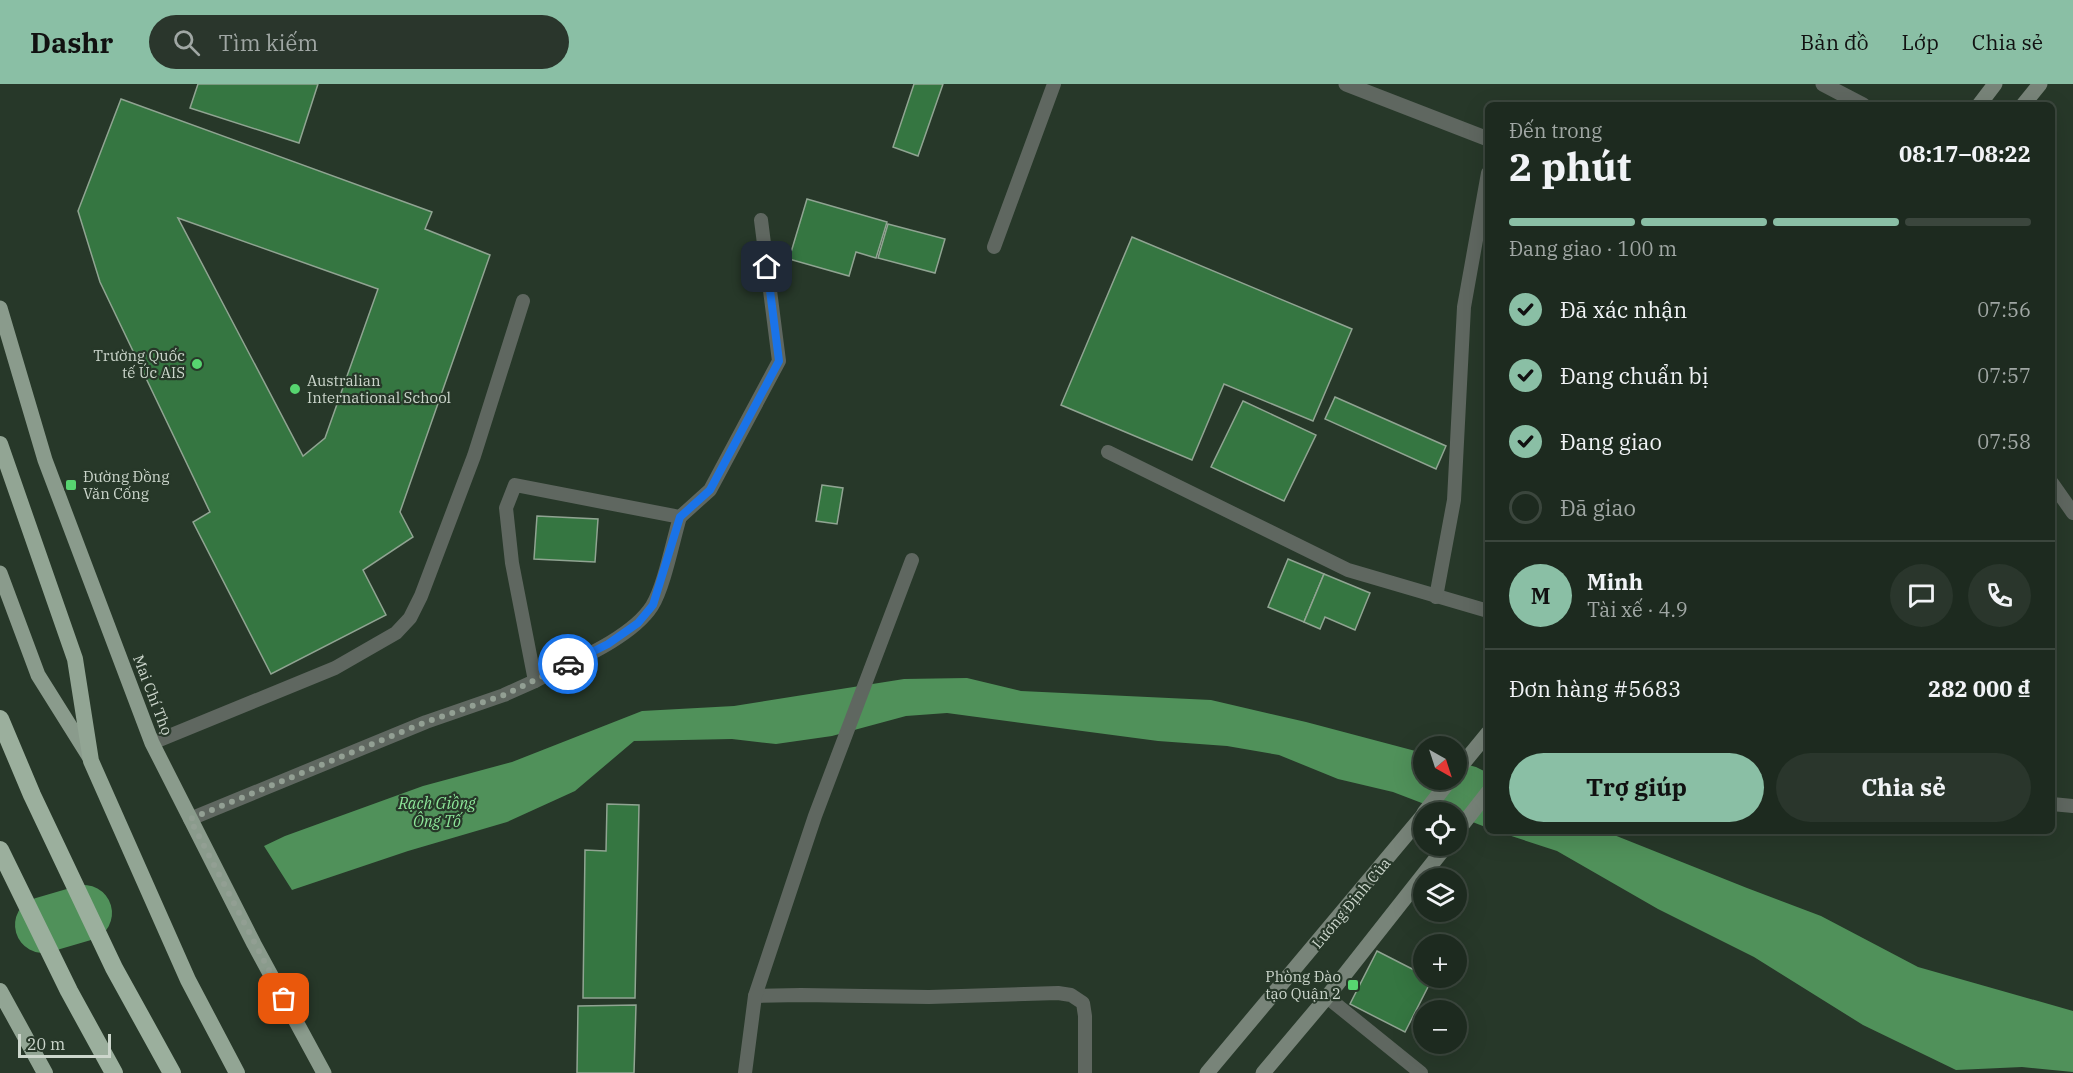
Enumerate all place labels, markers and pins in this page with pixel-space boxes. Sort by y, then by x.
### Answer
pin [741,241,792,292]
place label: Trường Quốc tế Úc AIS [93,346,185,382]
marker: Trường Quốc tế Úc AIS [190,357,204,371]
place label: Australian International School [307,371,451,407]
marker: Australian International School [288,382,302,396]
place label: Đường Đồng Văn Cống [83,467,169,503]
marker: Đường Đồng Văn Cống [64,478,78,492]
place label: Phòng Đào tạo Quận 2 [1265,967,1341,1003]
pin [258,973,309,1024]
marker: Phòng Đào tạo Quận 2 [1346,978,1360,992]

